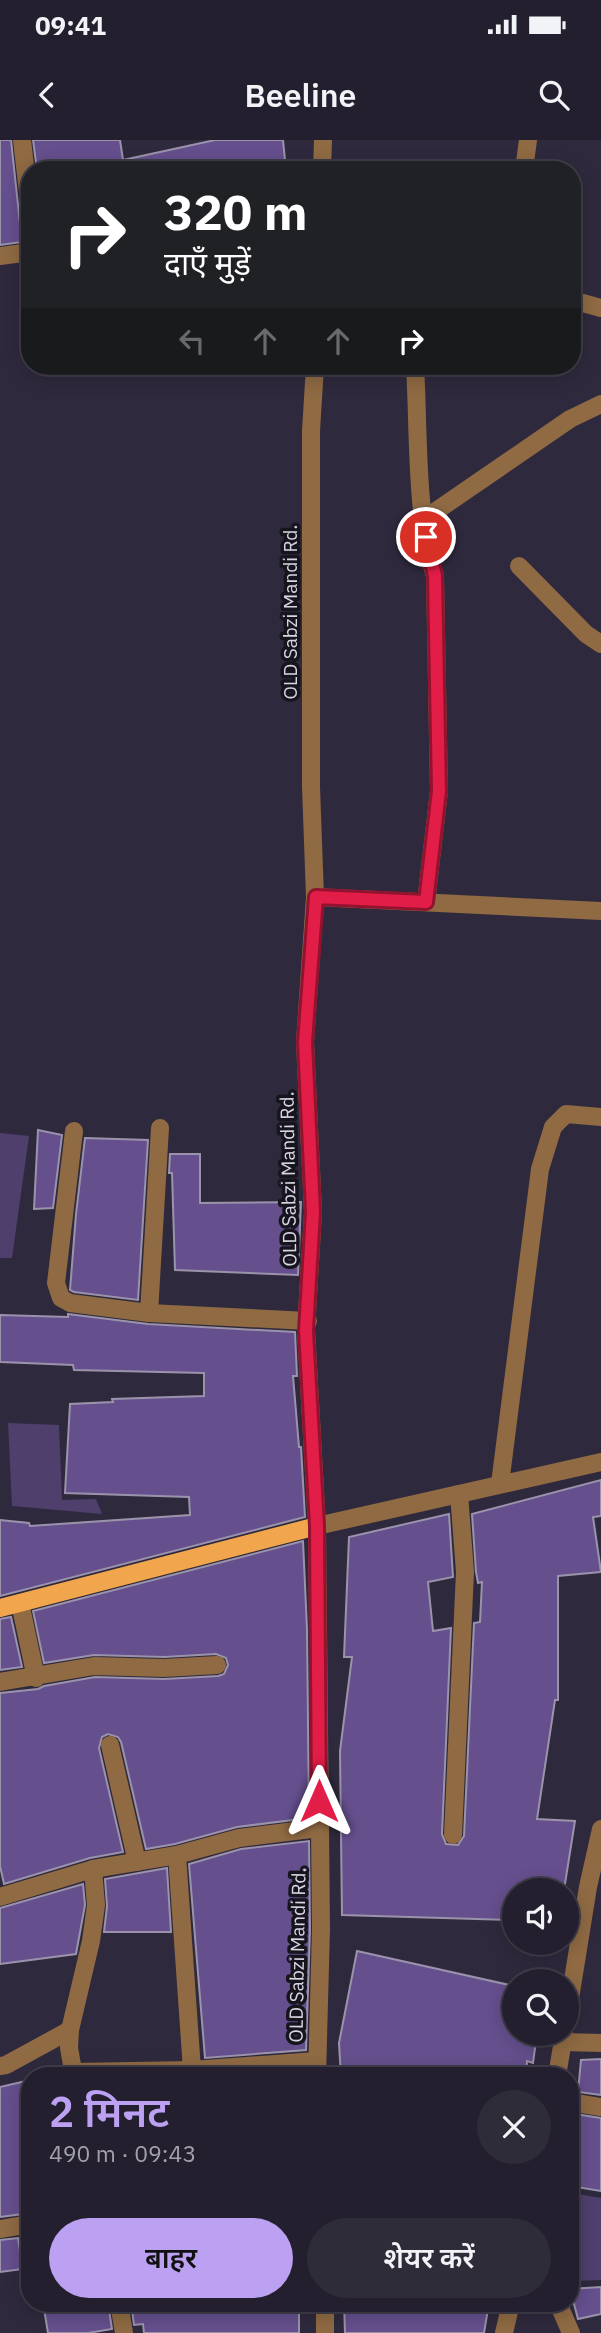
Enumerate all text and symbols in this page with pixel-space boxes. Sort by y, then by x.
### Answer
text: 09:41 [35,8,106,42]
text: Beeline [245,74,356,116]
icon: back [28,76,66,114]
icon: search [535,76,573,114]
text: 320 m [164,180,308,243]
icon: right [49,189,140,280]
text: दाएँ मुड़ें [164,242,251,284]
icon: left [173,322,211,360]
icon: ahead [246,322,284,360]
icon: ahead [319,322,357,360]
icon: right [392,322,430,360]
pin [396,507,456,567]
icon: arrive [407,518,445,556]
street label: OLD Sabzi Mandi Rd. [278,524,302,700]
street label: OLD Sabzi Mandi Rd. [274,1091,302,1267]
position arrow [282,1764,356,1838]
street label: OLD Sabzi Mandi Rd. [283,1867,311,2043]
map controls [502,1878,579,2046]
button: sound [502,1878,579,1955]
button: search [502,1969,579,2046]
text: 2 मिनट [49,2084,169,2139]
button: close [477,2090,551,2164]
text: 490 m · 09:43 [49,2138,196,2168]
button: बाहर [49,2218,293,2298]
button: शेयर करें [307,2218,551,2298]

